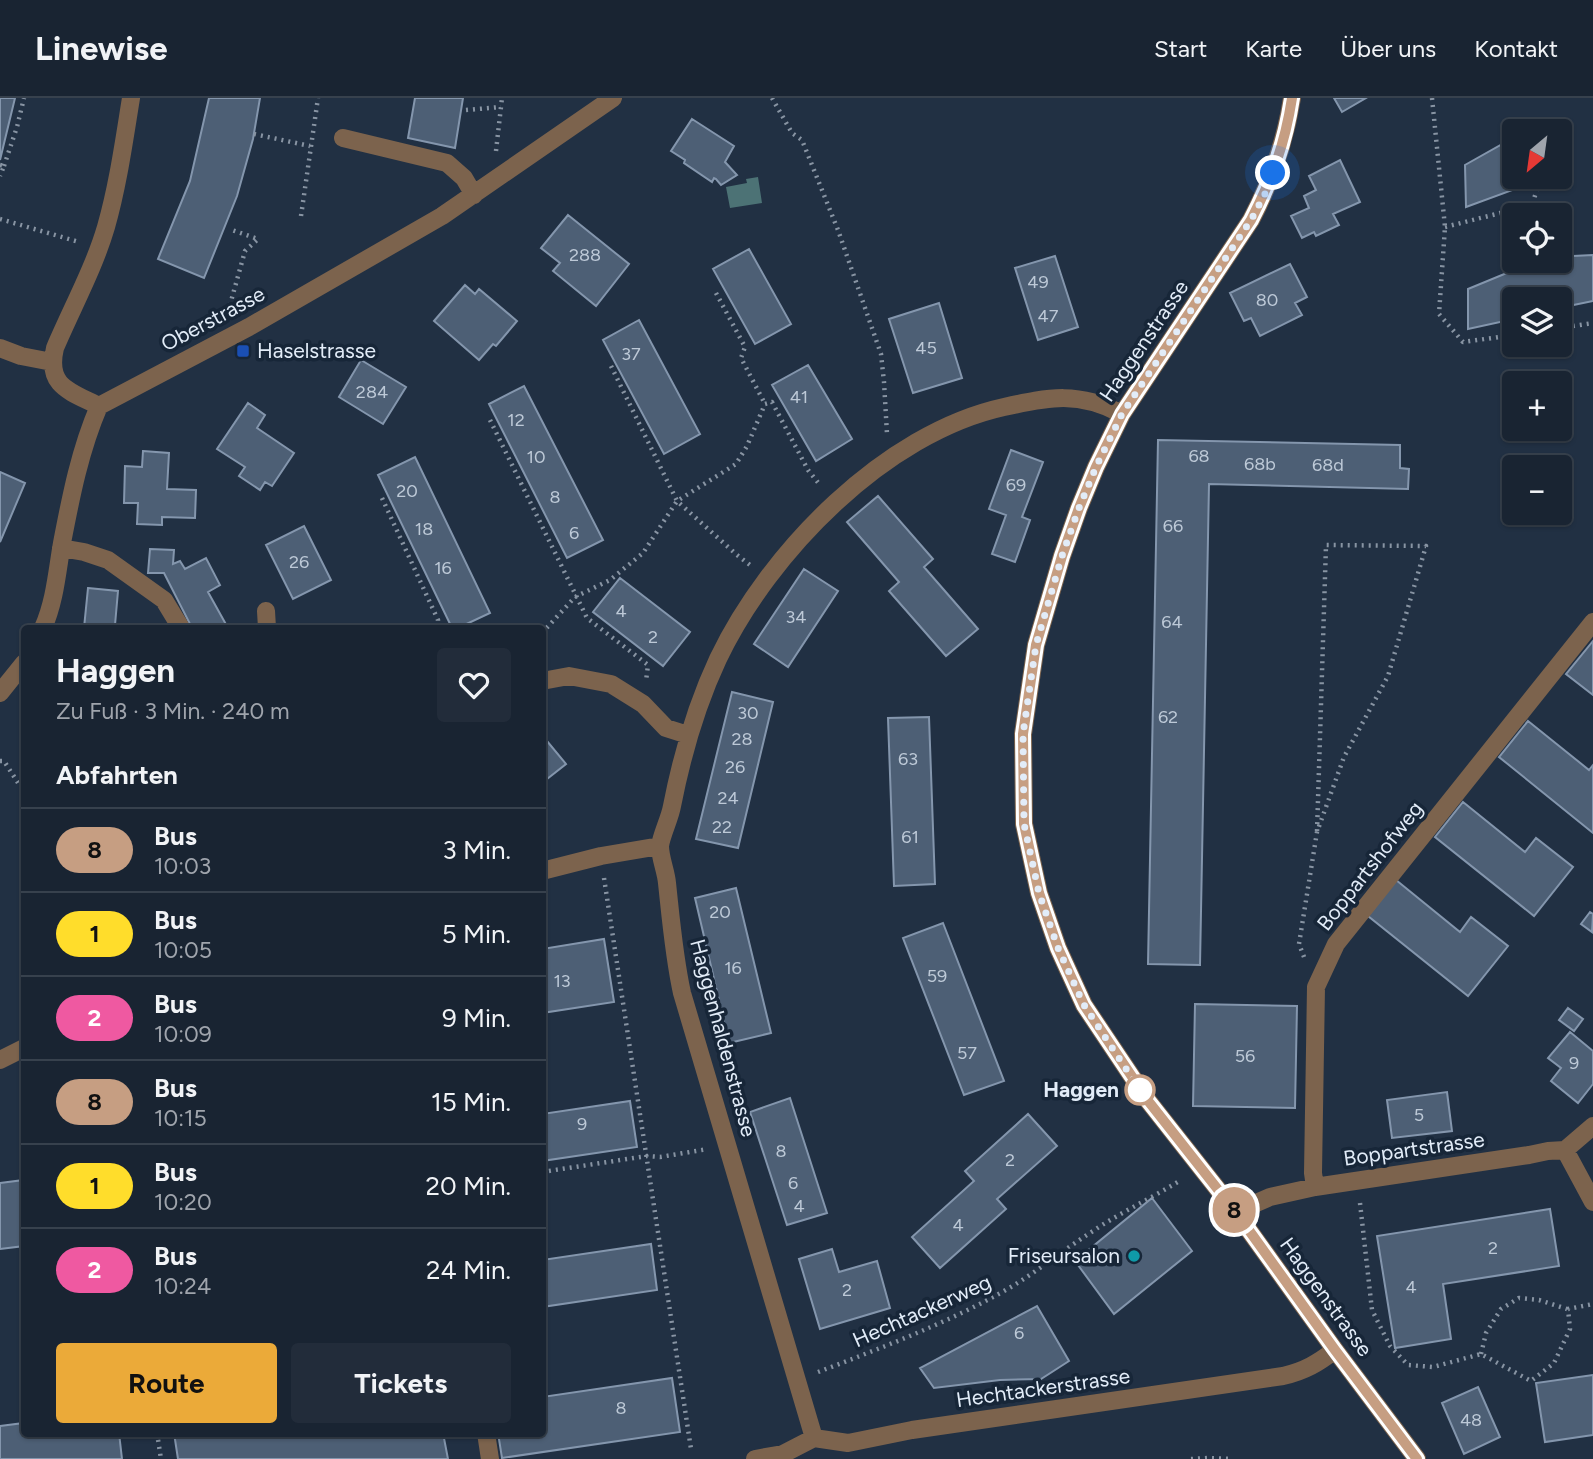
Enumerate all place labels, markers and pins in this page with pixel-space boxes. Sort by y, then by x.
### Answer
place label: Haselstrasse [257,338,376,363]
marker: Haselstrasse [235,343,251,359]
marker: Haggen [1125,1075,1155,1105]
place label: Haggen [1043,1077,1119,1102]
place label: Friseursalon [1008,1243,1120,1268]
marker: Friseursalon [1126,1248,1142,1264]

